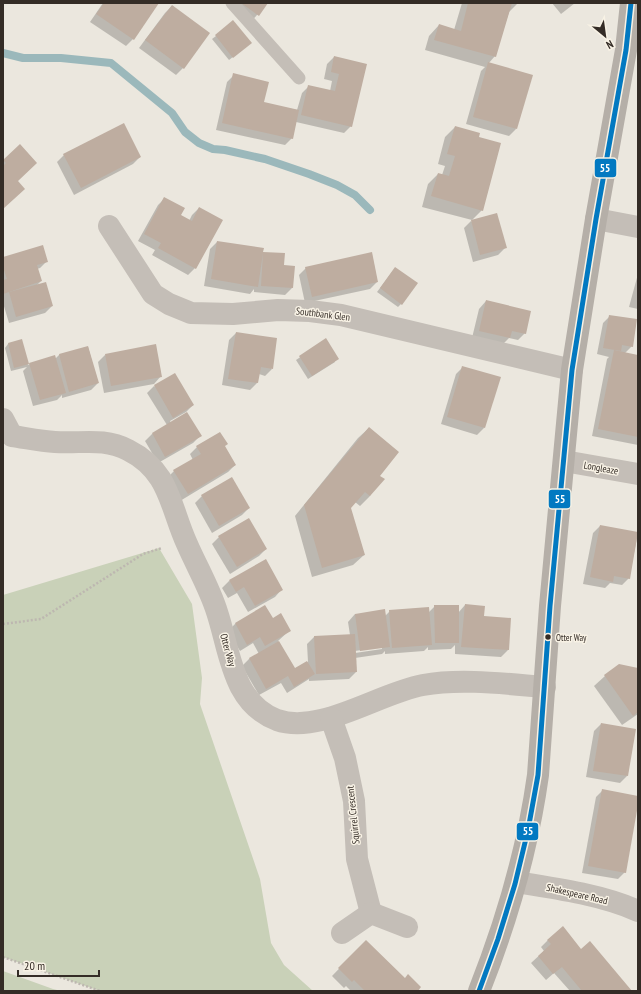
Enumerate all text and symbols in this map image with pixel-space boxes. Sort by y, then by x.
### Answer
north arrow [585,16,625,56]
text: N [604,37,616,52]
line badge: 55 [594,158,617,178]
text: 55 [600,161,610,175]
street label: Southbank Glen [295,304,351,324]
street label: Longleaze [583,459,619,477]
line badge: 55 [548,489,571,509]
text: 55 [555,492,565,506]
street label: Otter Way [217,632,239,668]
marker: Otter Way [543,632,553,642]
place label: Otter Way [556,632,587,643]
street label: Squirrel Crescent [343,785,363,845]
line badge: 55 [516,822,539,841]
text: 55 [523,824,533,838]
street label: Shakespeare Road [545,881,609,907]
scale bar [18,952,99,978]
text: 20 m [24,958,45,973]

